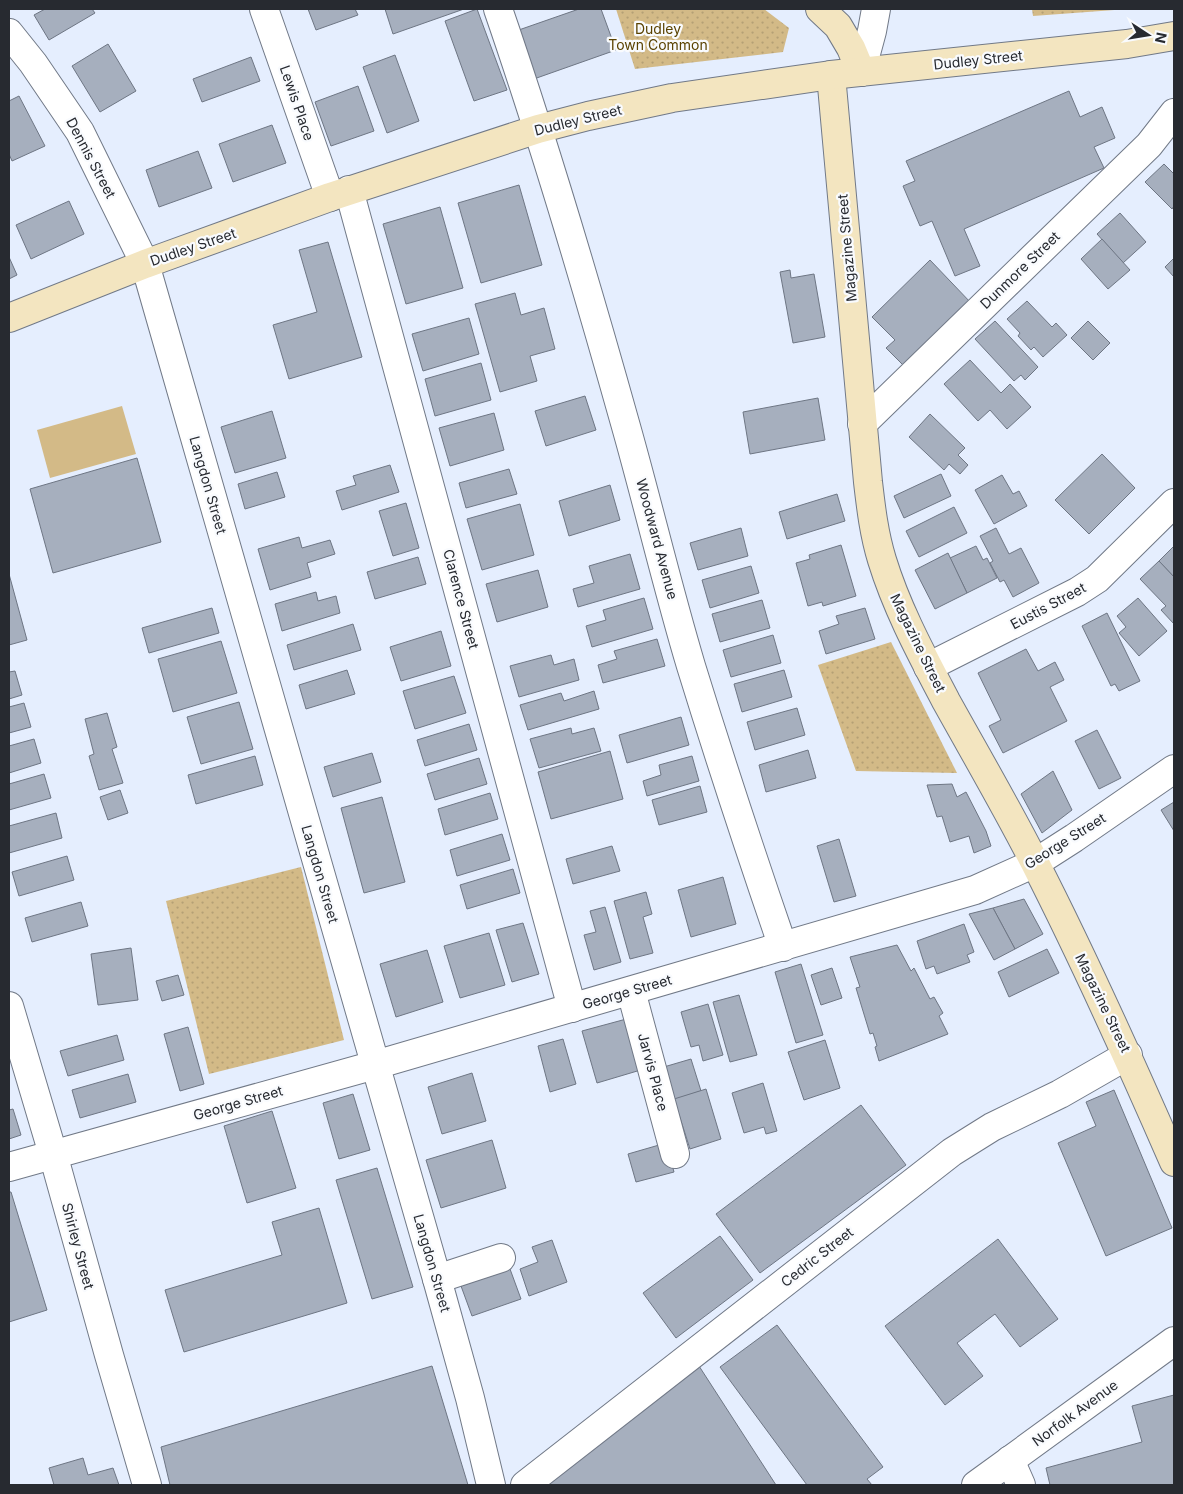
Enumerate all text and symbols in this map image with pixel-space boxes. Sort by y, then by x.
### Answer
north arrow [1123,10,1173,60]
park label: Dudley Town Common [608,20,708,53]
text: N [1152,31,1171,45]
street label: Dudley Street [933,46,1024,73]
street label: Lewis Place [277,63,318,143]
street label: Dudley Street [532,100,624,139]
street label: Dennis Street [63,114,120,201]
street label: Magazine Street [833,193,860,303]
street label: Dudley Street [148,224,238,269]
street label: Dunmore Street [976,227,1063,312]
street label: Langdon Street [186,434,231,536]
street label: Woodward Avenue [633,477,682,601]
street label: Clarence Street [440,547,483,651]
street label: Eustis Street [1007,578,1089,633]
street label: Magazine Street [887,591,950,695]
street label: George Street [1021,809,1109,872]
street label: Langdon Street [298,823,343,925]
street label: Magazine Street [1072,951,1135,1055]
street label: George Street [580,971,674,1012]
street label: Jarvis Place [635,1031,672,1113]
street label: George Street [191,1082,285,1123]
street label: Shirley Street [59,1201,98,1291]
street label: Langdon Street [410,1212,455,1314]
street label: Cedric Street [777,1223,857,1290]
street label: Norfolk Avenue [1029,1376,1121,1449]

